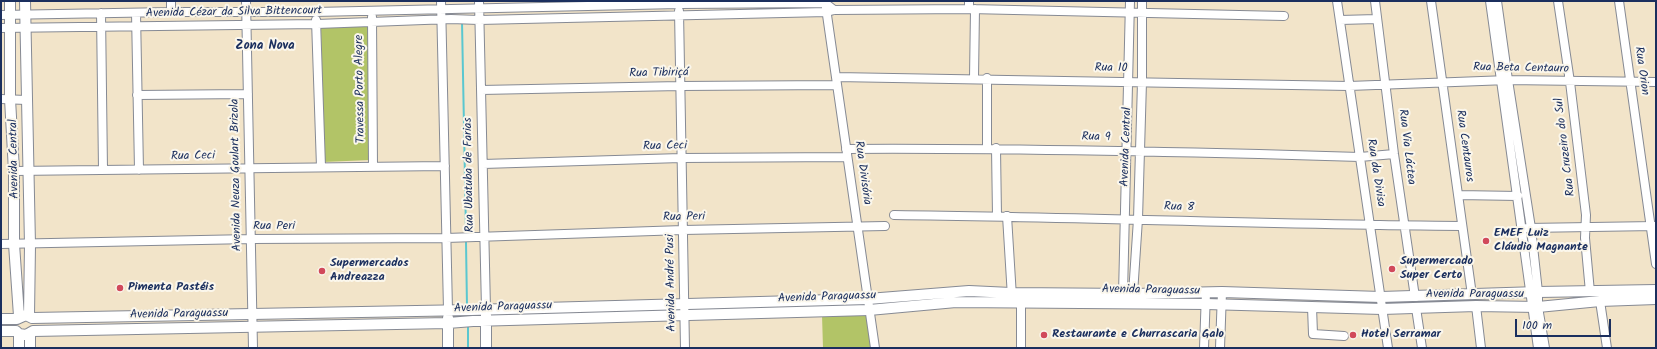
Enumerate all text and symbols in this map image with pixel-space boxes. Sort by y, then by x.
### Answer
street label: Avenida Cézar da Silva Bittencourt [146,4,322,22]
street label: Travessa Porto Alegre [353,35,369,143]
district label: Zona Nova [235,39,295,55]
street label: Rua Orion [1630,46,1652,96]
street label: Rua Beta Centauro [1473,61,1569,77]
street label: Rua 10 [1094,62,1128,76]
street label: Rua Tibiriçá [629,66,689,82]
street label: Rua Cruzeiro do Sul [1553,97,1579,197]
street label: Avenida Neuza Goulart Brizola [228,99,246,251]
street label: Avenida Central [1118,107,1136,187]
street label: Rua Via Láctea [1394,108,1418,186]
street label: Rua Centauros [1452,109,1476,183]
street label: Rua Ubatuba de Farias [462,117,478,233]
street label: Avenida Central [7,119,23,199]
street label: Rua 9 [1081,131,1111,145]
street label: Rua da Divisa [1362,138,1388,208]
street label: Rua Ceci [643,139,687,155]
street label: Rua Divisória [850,140,874,206]
street label: Rua Ceci [171,149,215,165]
street label: Rua 8 [1164,200,1194,216]
street label: Rua Peri [663,210,705,226]
street label: Rua Peri [253,220,295,234]
place label: EMEF Luiz Cláudio Magnante [1494,227,1588,255]
street label: Avenida André Pusi [664,234,680,332]
marker: EMEF Luiz Cláudio Magnante [1481,236,1491,246]
place label: Supermercado Super Certo [1400,255,1473,283]
place label: Supermercados Andreazza [330,257,409,285]
marker: Supermercado Super Certo [1387,264,1397,274]
marker: Supermercados Andreazza [317,266,327,276]
place label: Pimenta Pastéis [128,281,214,295]
marker: Pimenta Pastéis [115,283,125,293]
street label: Avenida Paraguassu [1102,283,1200,299]
street label: Avenida Paraguassu [1426,288,1524,302]
street label: Avenida Paraguassu [778,289,876,307]
street label: Avenida Paraguassu [454,299,552,317]
street label: Avenida Paraguassu [130,307,228,323]
scale bar [1517,311,1613,337]
text: 100 m [1522,316,1552,335]
place label: Restaurante e Churrascaria Galo [1052,328,1224,342]
place label: Hotel Serramar [1361,328,1441,342]
marker: Restaurante e Churrascaria Galo [1039,330,1049,340]
marker: Hotel Serramar [1348,330,1358,340]

